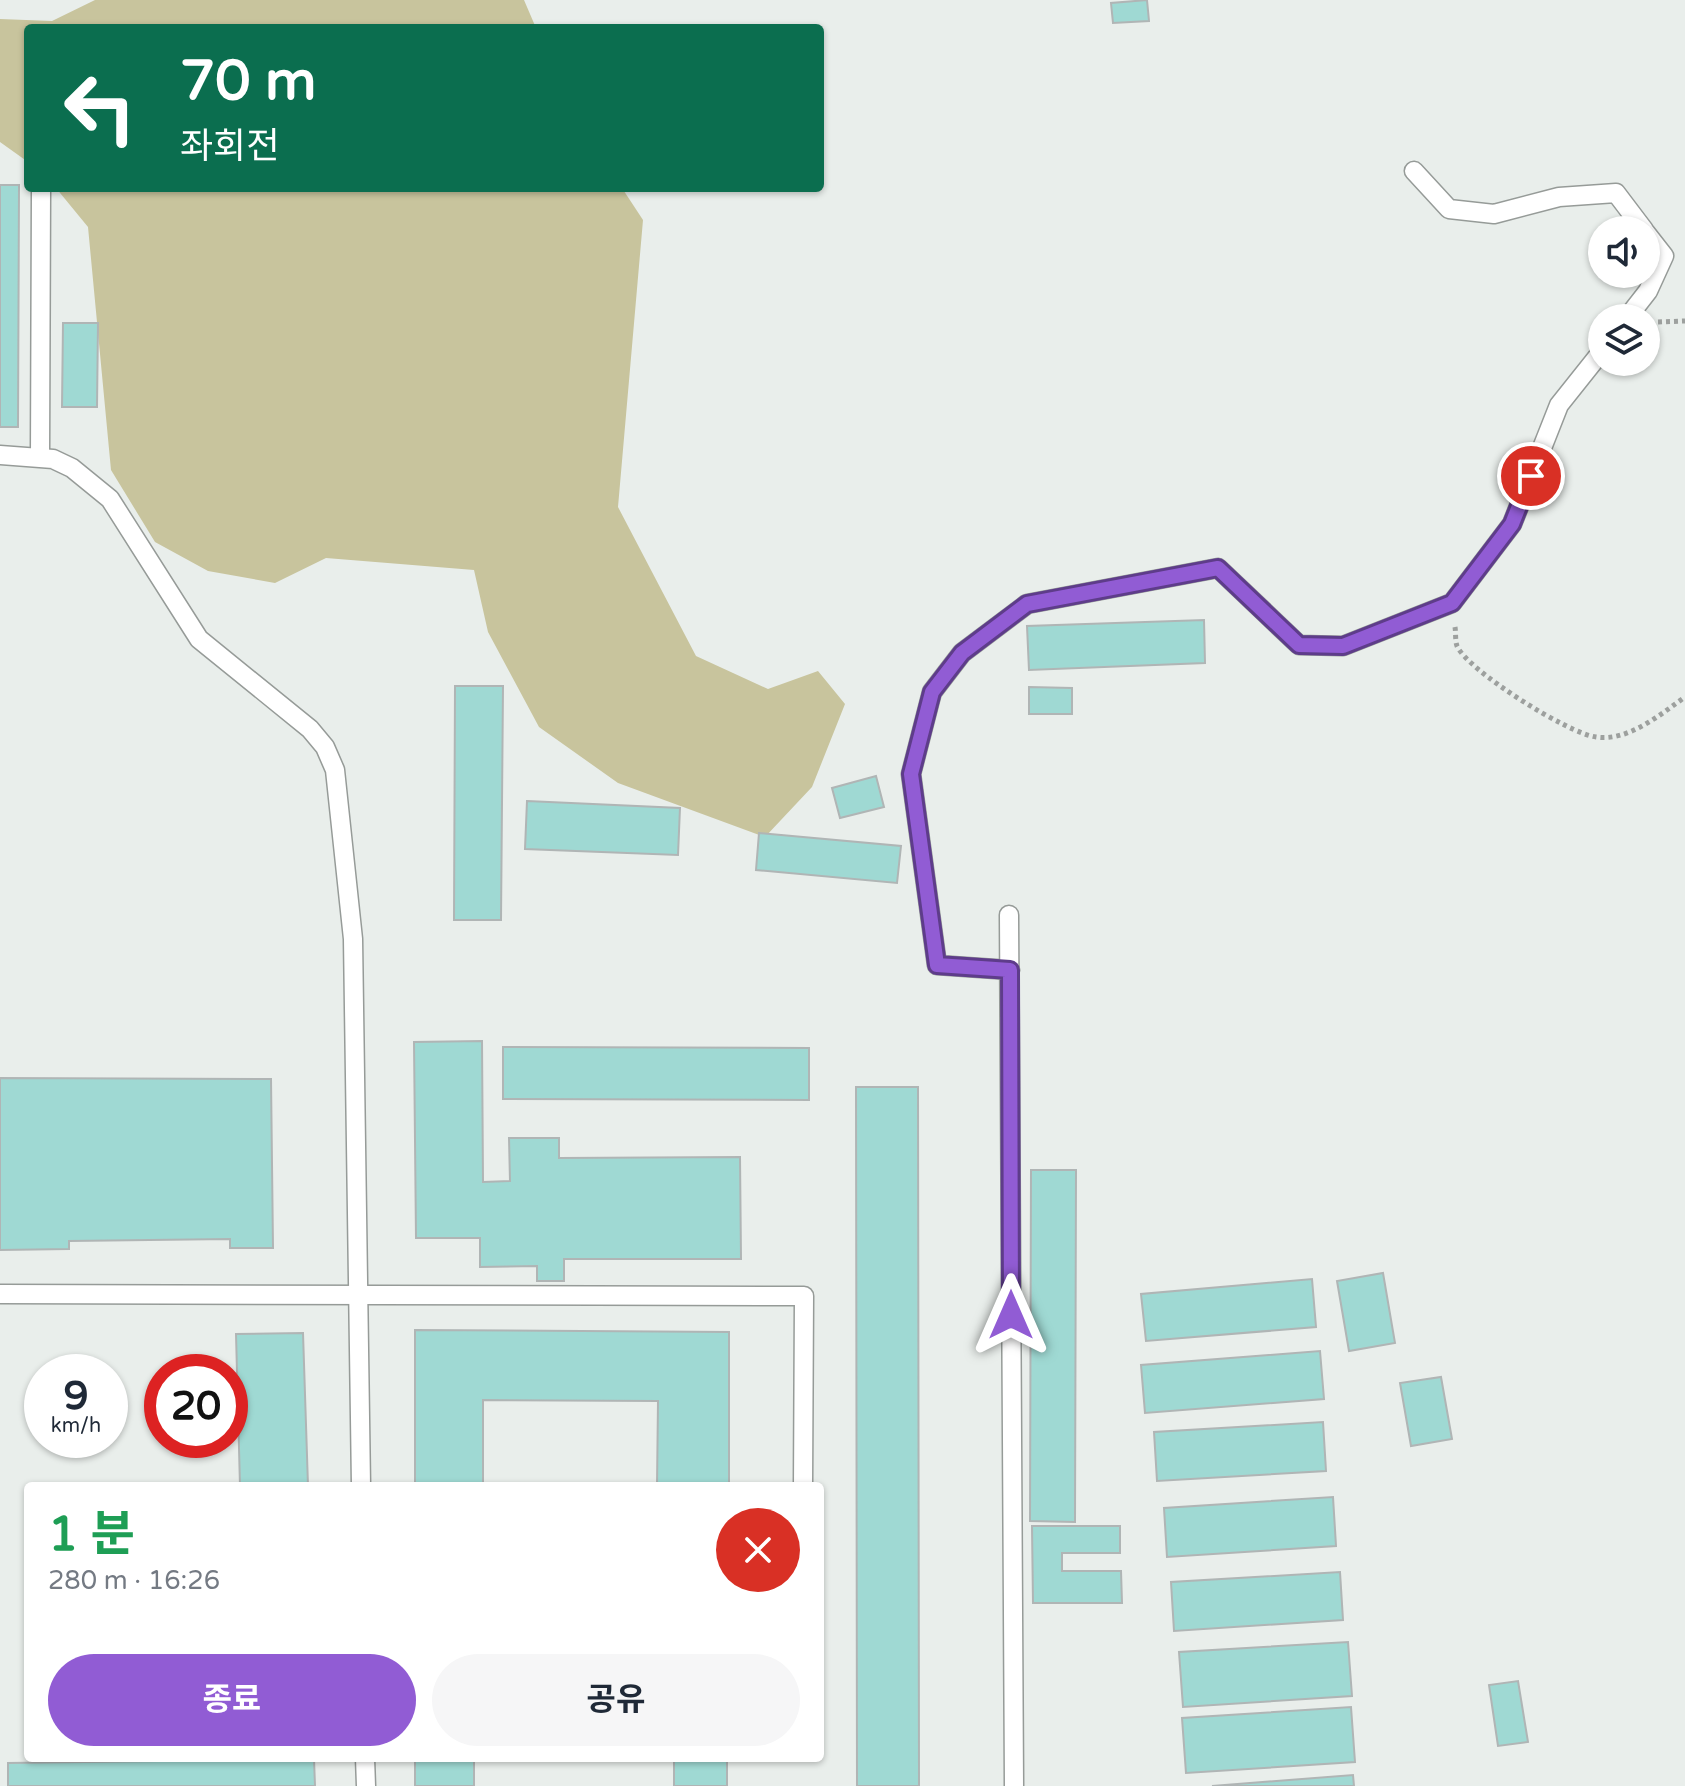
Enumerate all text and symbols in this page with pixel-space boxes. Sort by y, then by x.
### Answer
text: 70 m [180,48,316,115]
icon: left [48,56,152,160]
text: 좌회전 [180,125,279,168]
map controls [1588,216,1660,376]
button: sound [1588,216,1660,288]
button: layers [1588,304,1660,376]
pin [1497,442,1565,510]
icon: arrive [1509,454,1553,498]
position arrow [969,1273,1053,1357]
speed limit sign: 20 [144,1354,248,1458]
text: 9 [63,1372,89,1420]
text: km/h [51,1414,101,1438]
text: 1 분 [48,1506,135,1564]
button: close [716,1508,800,1592]
text: 280 m · 16:26 [48,1565,220,1596]
button: 종료 [48,1654,416,1746]
button: 공유 [432,1654,800,1746]

